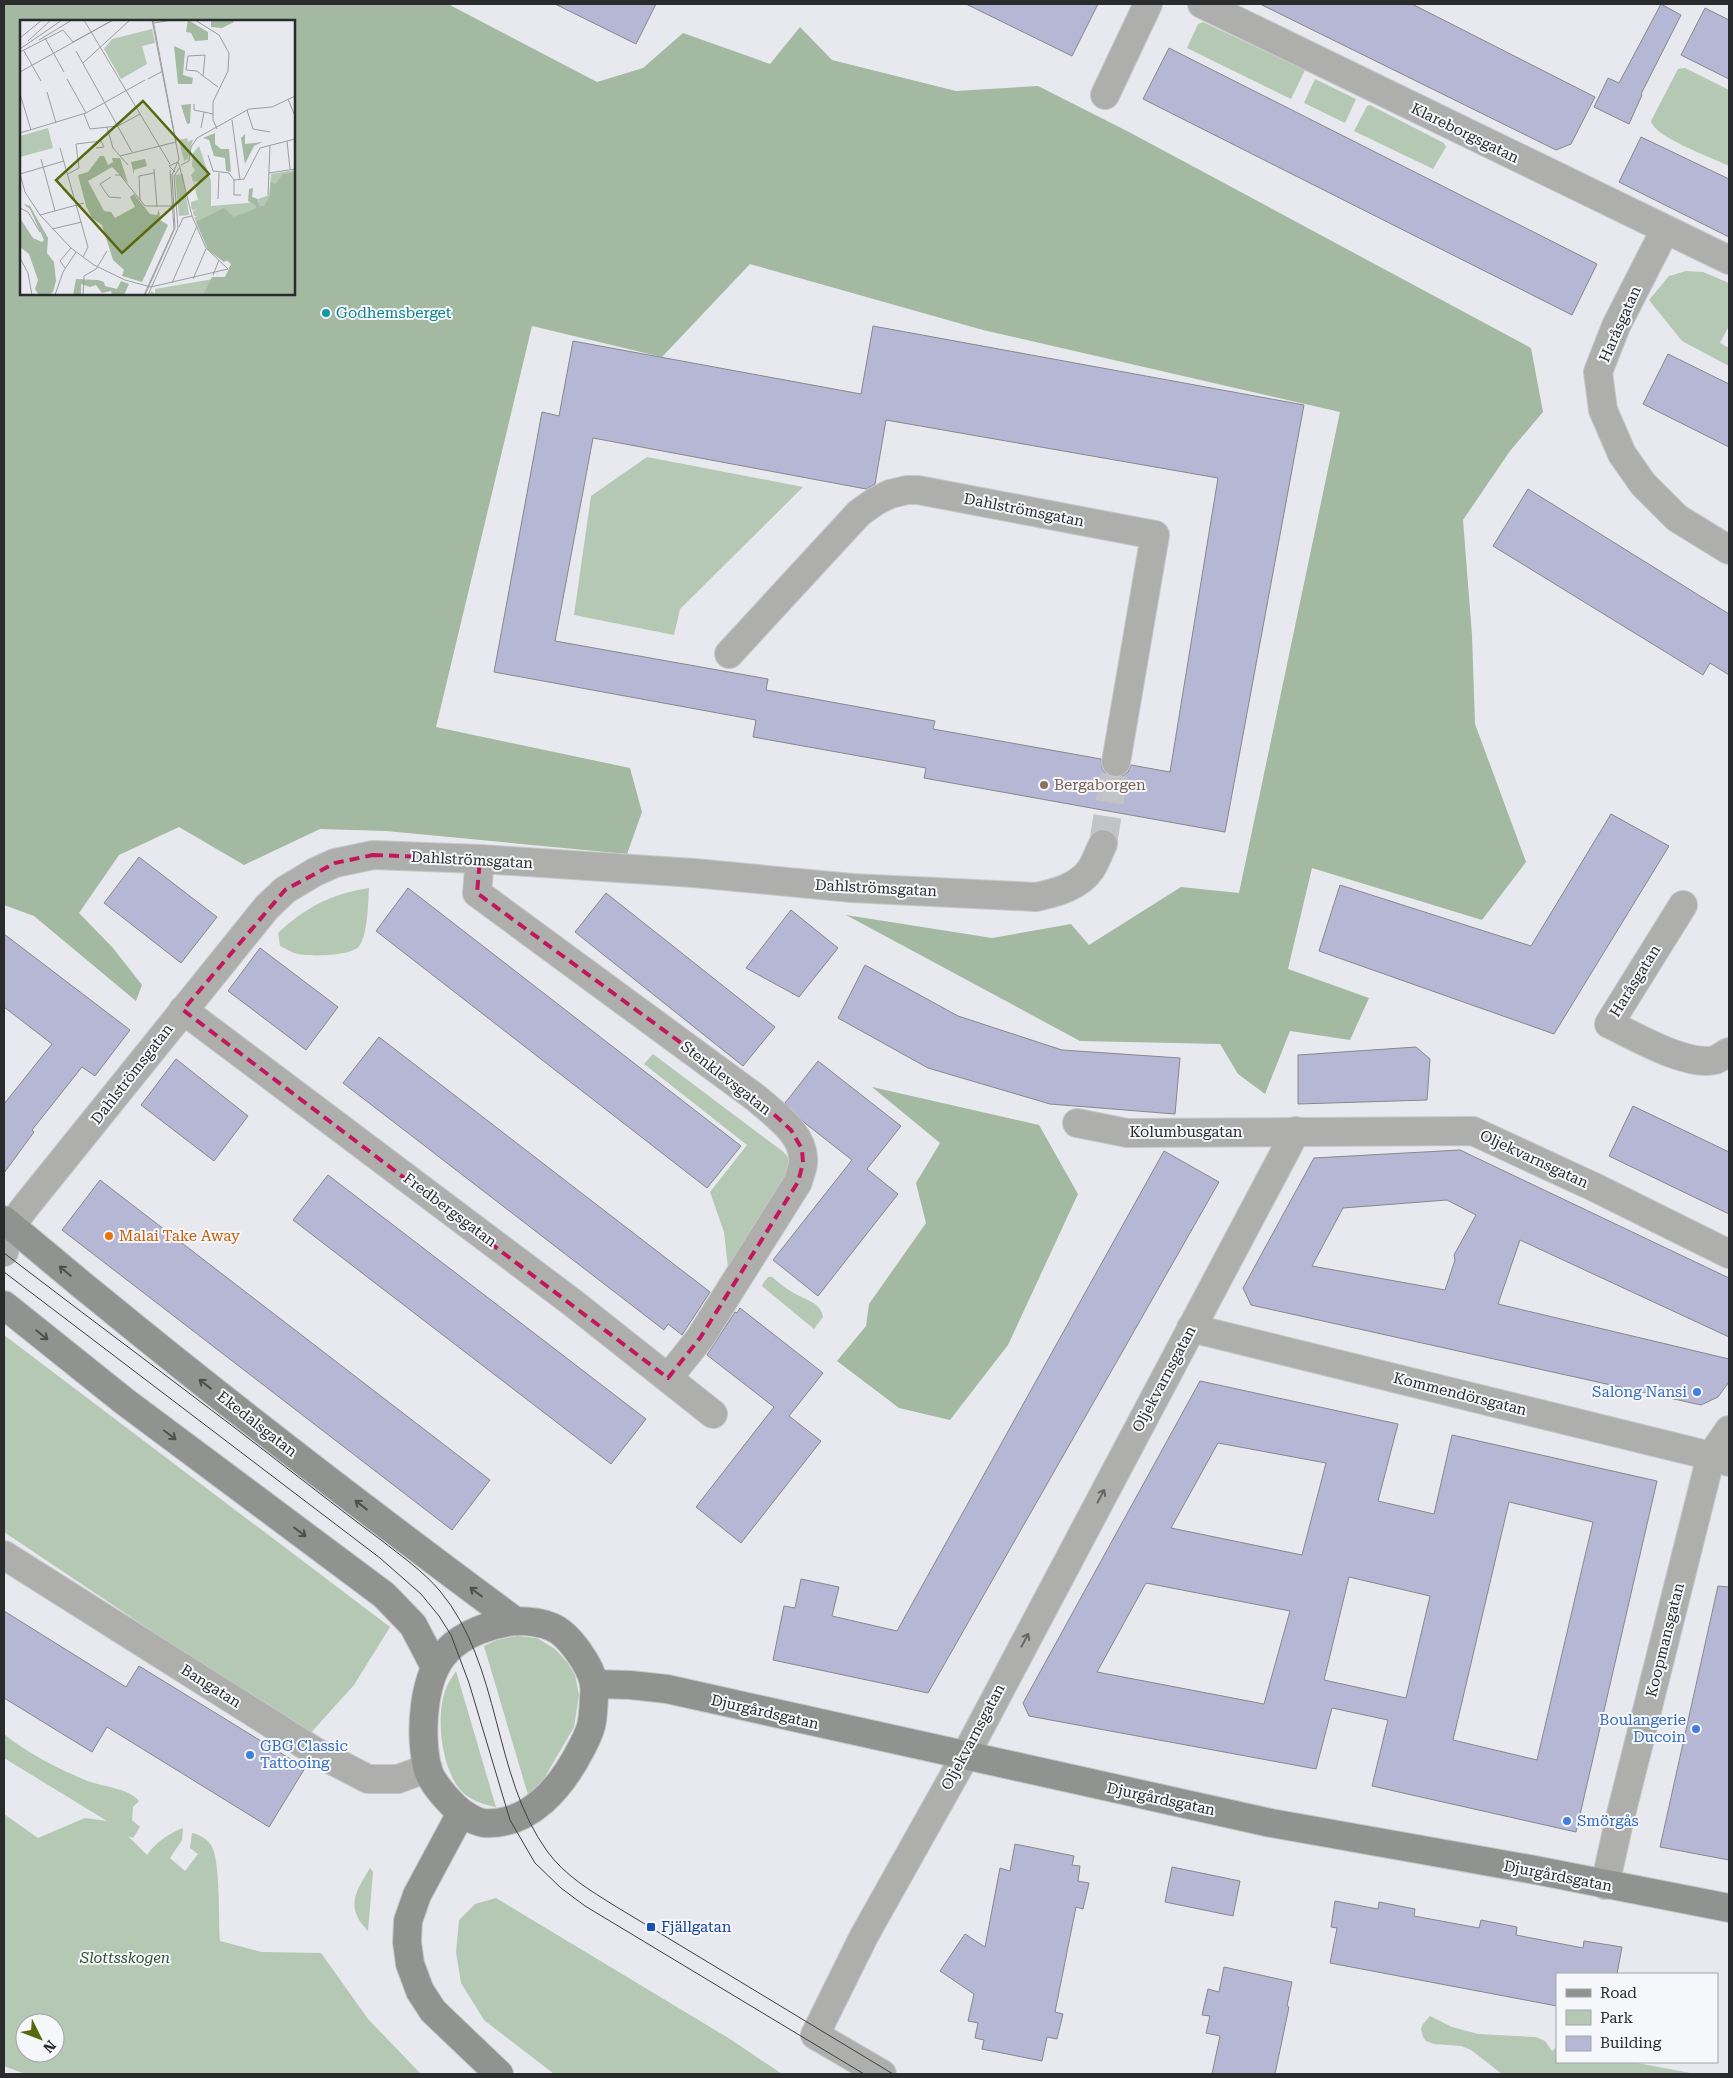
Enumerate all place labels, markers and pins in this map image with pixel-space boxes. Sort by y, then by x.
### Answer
place label: Godhemsberget [336,304,452,322]
marker: Godhemsberget [320,307,332,319]
place label: Bergaborgen [1054,776,1146,794]
marker: Bergaborgen [1038,779,1050,791]
place label: Malai Take Away [119,1227,240,1245]
marker: Malai Take Away [103,1230,115,1242]
place label: Salong Nansi [1592,1383,1687,1401]
marker: Salong Nansi [1691,1386,1703,1398]
place label: Boulangerie Ducoin [1599,1711,1686,1746]
marker: Boulangerie Ducoin [1690,1723,1702,1735]
place label: GBG Classic Tattooing [260,1737,348,1772]
marker: GBG Classic Tattooing [244,1749,256,1761]
place label: Smörgås [1577,1812,1639,1830]
marker: Smörgås [1561,1815,1573,1827]
place label: Fjällgatan [661,1918,732,1936]
marker: Fjällgatan [645,1921,657,1933]

